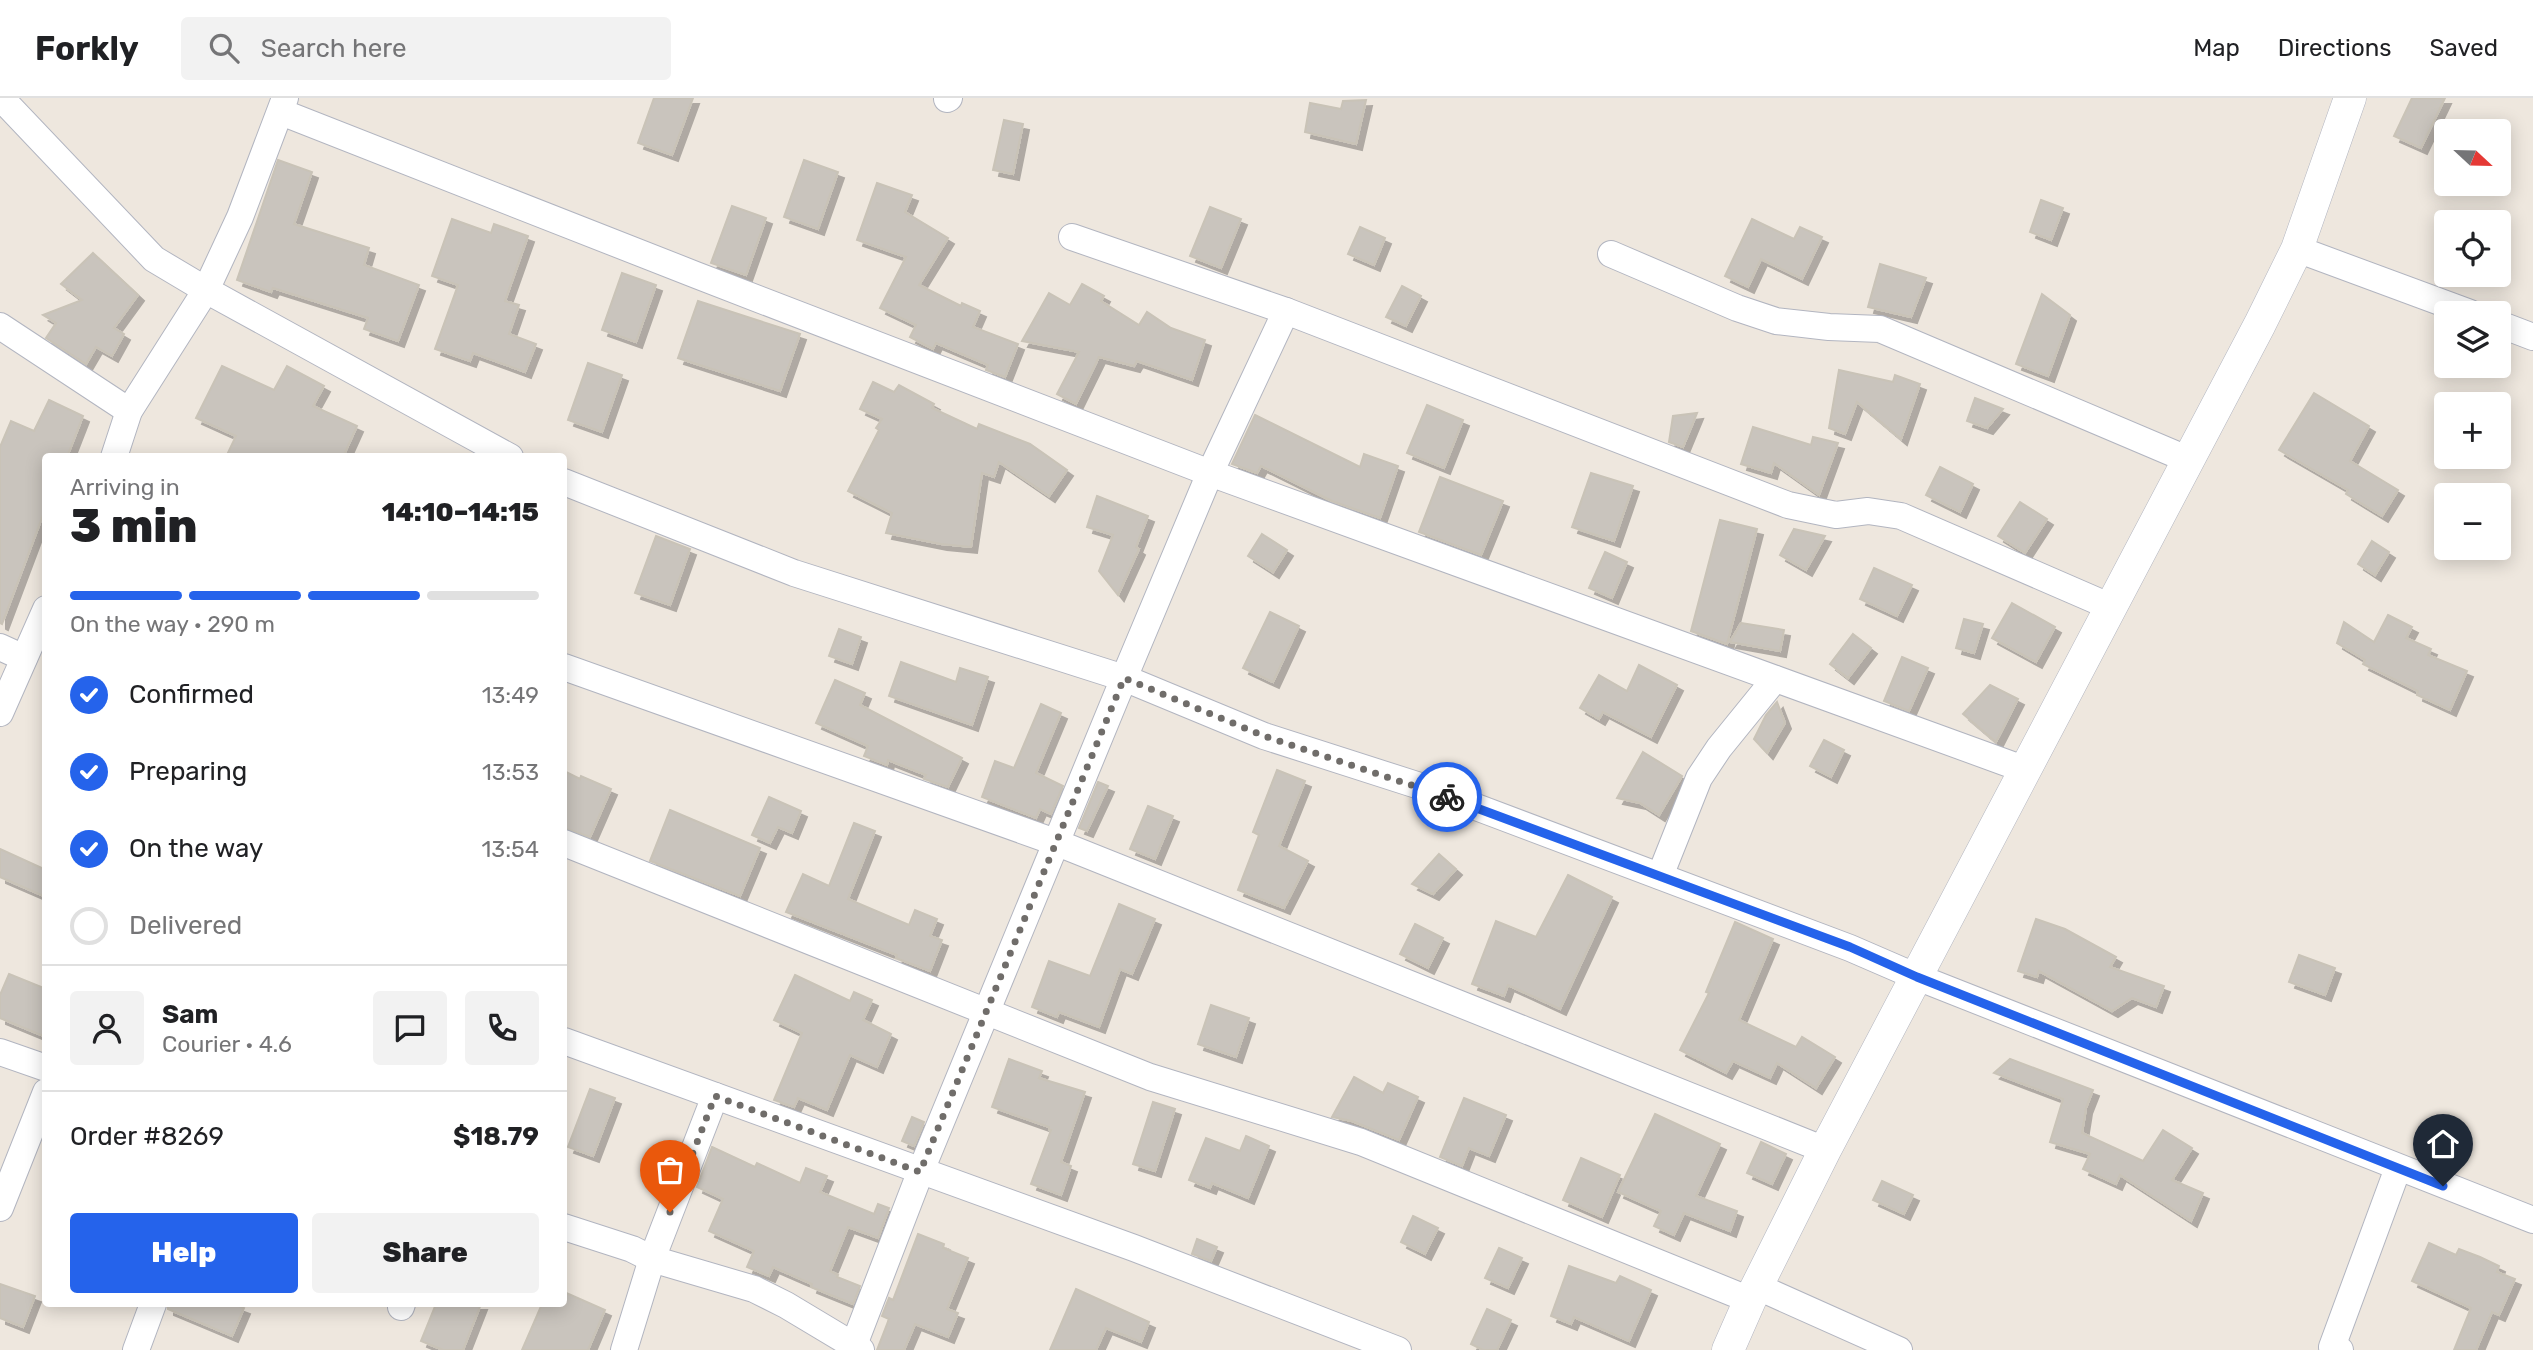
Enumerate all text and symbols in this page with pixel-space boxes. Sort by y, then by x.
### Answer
search box [181,17,671,80]
text: Forkly [35,29,139,68]
icon: search [205,29,243,67]
text: Search here [261,33,407,64]
text: Map [2193,34,2240,62]
text: Directions [2278,34,2391,62]
text: Saved [2429,34,2498,62]
north arrow [2434,119,2511,196]
map controls [2434,119,2511,560]
button: locate [2434,210,2511,287]
button: layers [2434,301,2511,378]
button: + [2434,392,2511,469]
text: Arriving in [70,473,180,501]
button: − [2434,483,2511,560]
text: 14:10–14:15 [382,497,539,528]
text: 3 min [70,499,198,554]
text: On the way · 290 m [70,610,275,638]
icon: check [70,676,108,714]
text: Confirmed [129,679,254,710]
text: 13:49 [482,681,539,709]
icon: check [70,753,108,791]
text: Preparing [129,756,247,787]
text: 13:53 [482,758,539,786]
courier [1412,762,1482,832]
icon: bike [1428,778,1466,816]
icon: check [70,830,108,868]
text: On the way [129,833,263,864]
text: 13:54 [482,835,539,863]
text: Delivered [129,910,242,941]
button: person [70,991,144,1065]
button: chat [373,991,447,1065]
button: phone [465,991,539,1065]
text: Sam [162,999,218,1030]
text: Courier · 4.6 [162,1030,292,1058]
pin [2413,1114,2473,1186]
text: Order #8269 [70,1121,224,1152]
text: $18.79 [453,1121,539,1152]
icon: home [2424,1125,2462,1163]
pin [640,1140,700,1212]
icon: bag [651,1151,689,1189]
button: Help [70,1213,298,1293]
button: Share [312,1213,539,1293]

